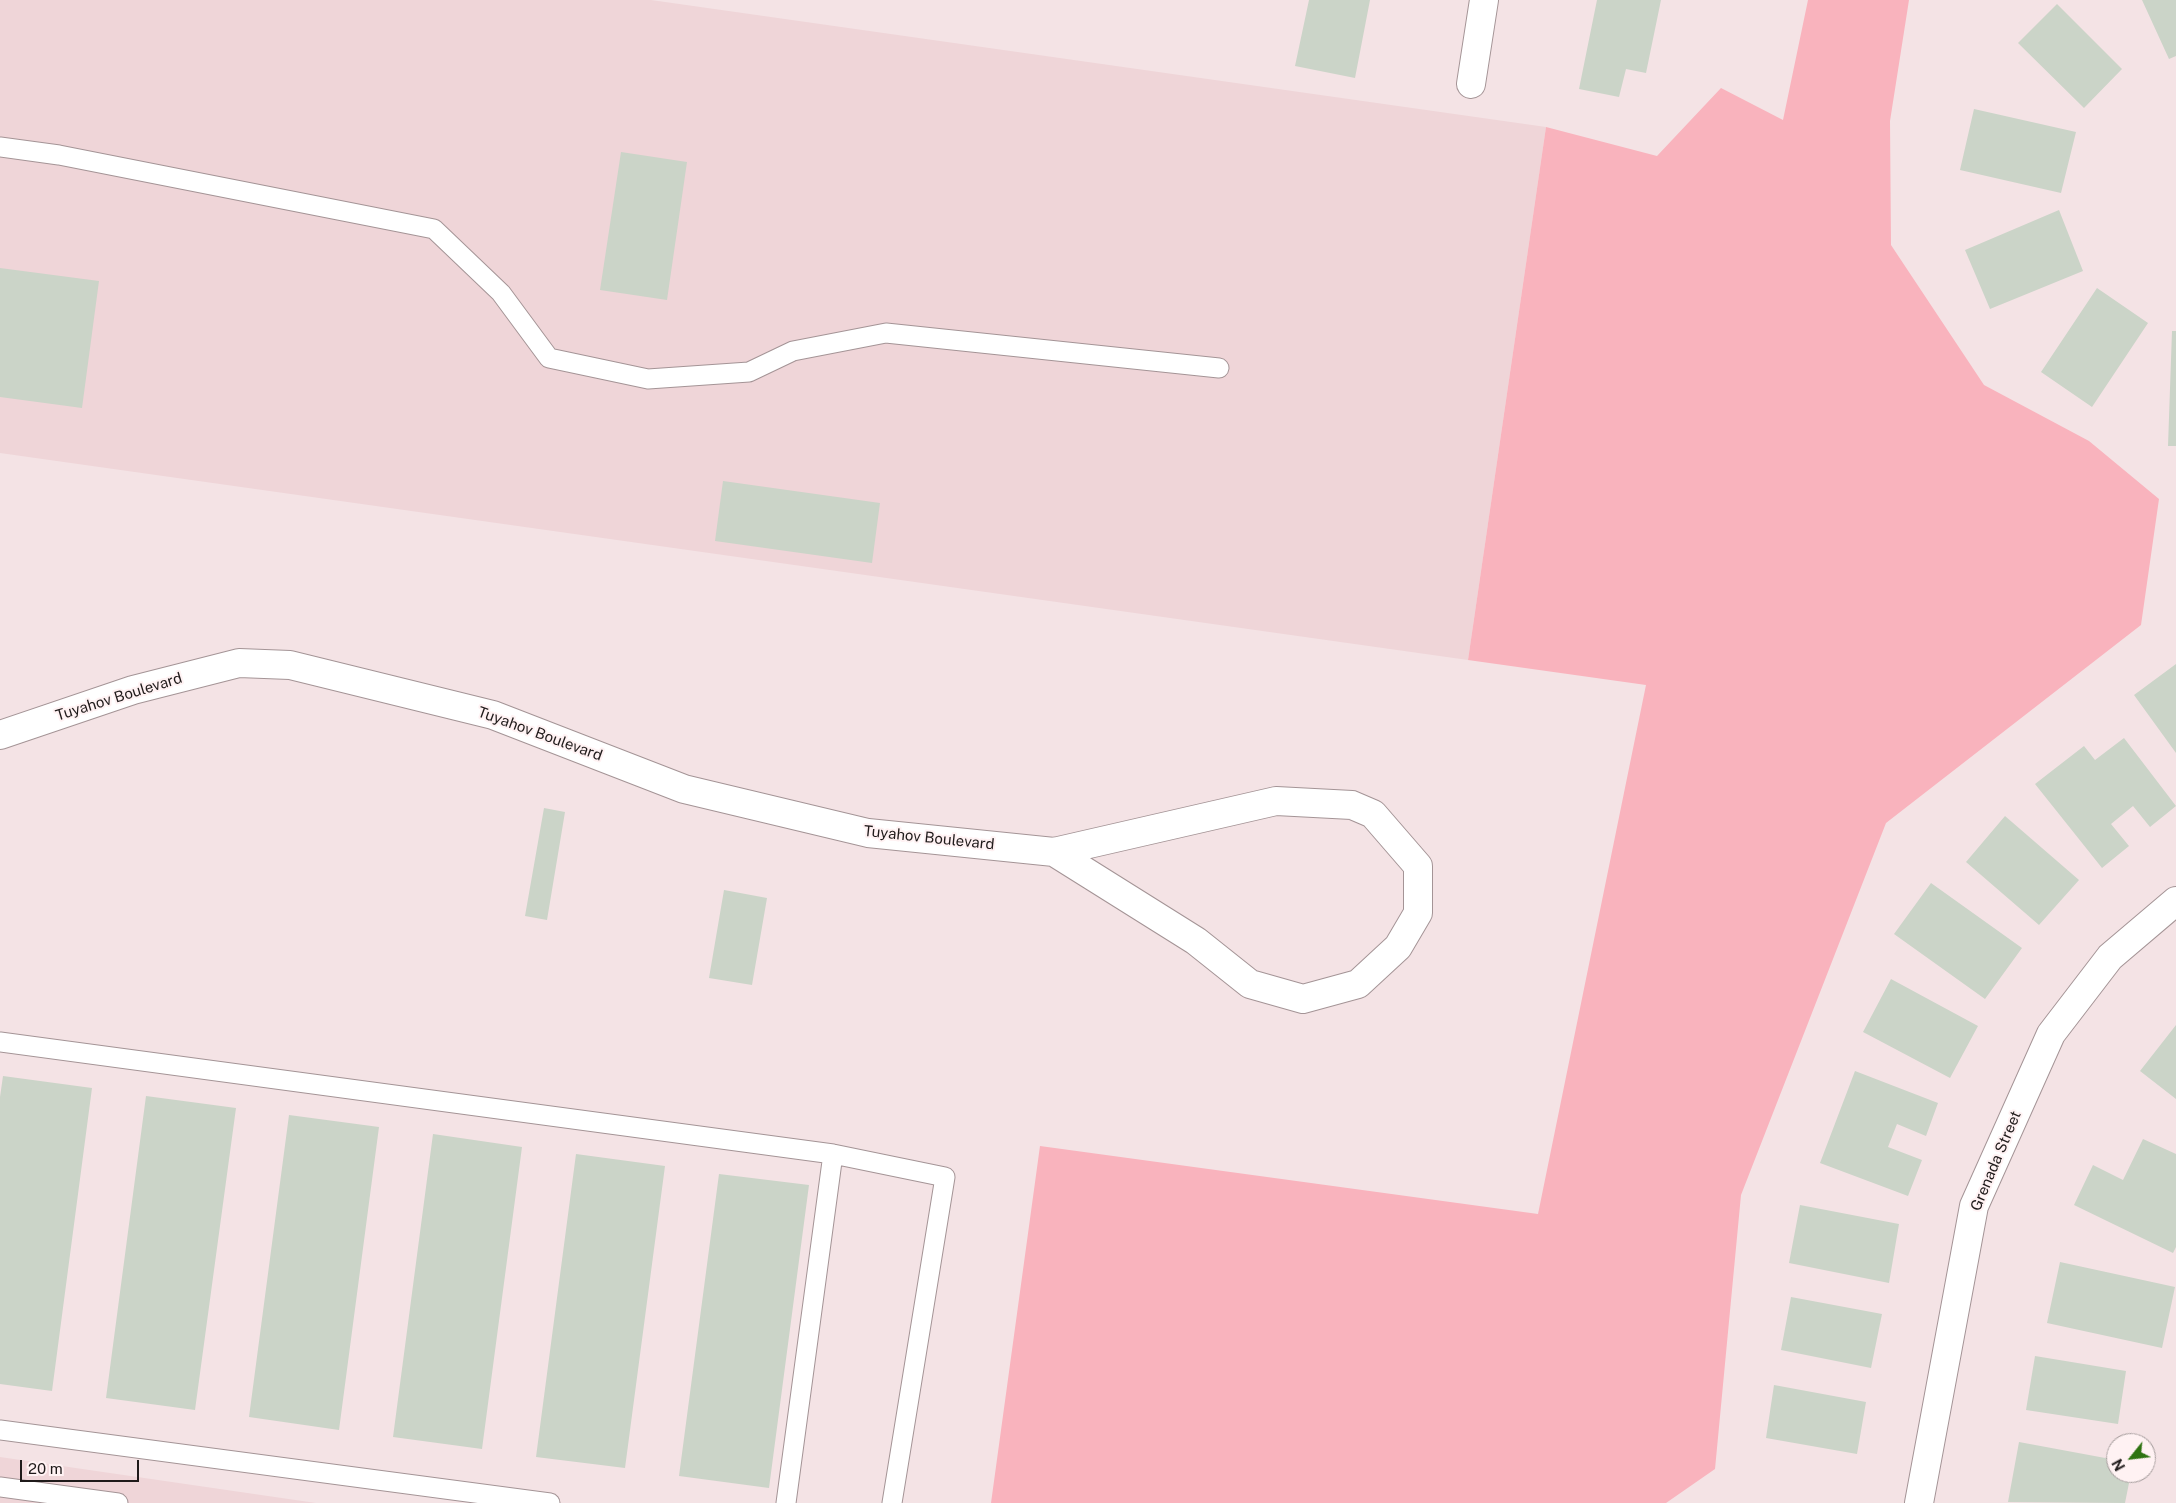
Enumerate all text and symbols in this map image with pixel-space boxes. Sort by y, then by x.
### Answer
street label: Tuyahov Boulevard [54,669,184,725]
street label: Tuyahov Boulevard [475,703,605,765]
street label: Tuyahov Boulevard [863,822,995,854]
street label: Grenada Street [1967,1108,2025,1214]
north arrow [2106,1433,2156,1483]
scale bar [22,1450,141,1482]
text: N [2109,1456,2128,1473]
text: 20 m [28,1460,63,1477]

